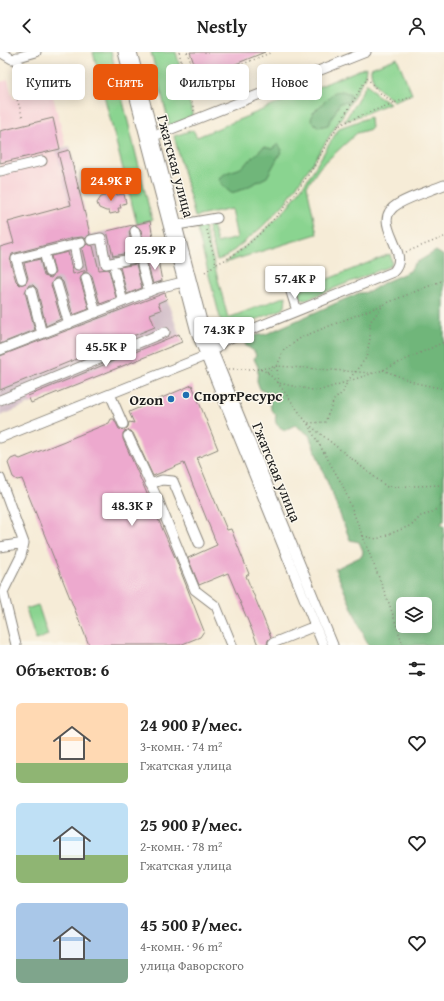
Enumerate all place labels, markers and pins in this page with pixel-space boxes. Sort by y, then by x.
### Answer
pin: 24.9K ₽ [74,168,148,202]
pin: 25.9K ₽ [118,237,192,271]
pin: 57.4K ₽ [258,266,332,300]
pin: 74.3K ₽ [187,317,261,351]
pin: 45.5K ₽ [69,334,143,368]
place label: СпортРесурс [194,385,282,406]
place label: Ozon [130,389,163,410]
marker: СпортРесурс [181,390,191,400]
marker: Ozon [166,394,176,404]
pin: 48.3K ₽ [95,493,169,527]

